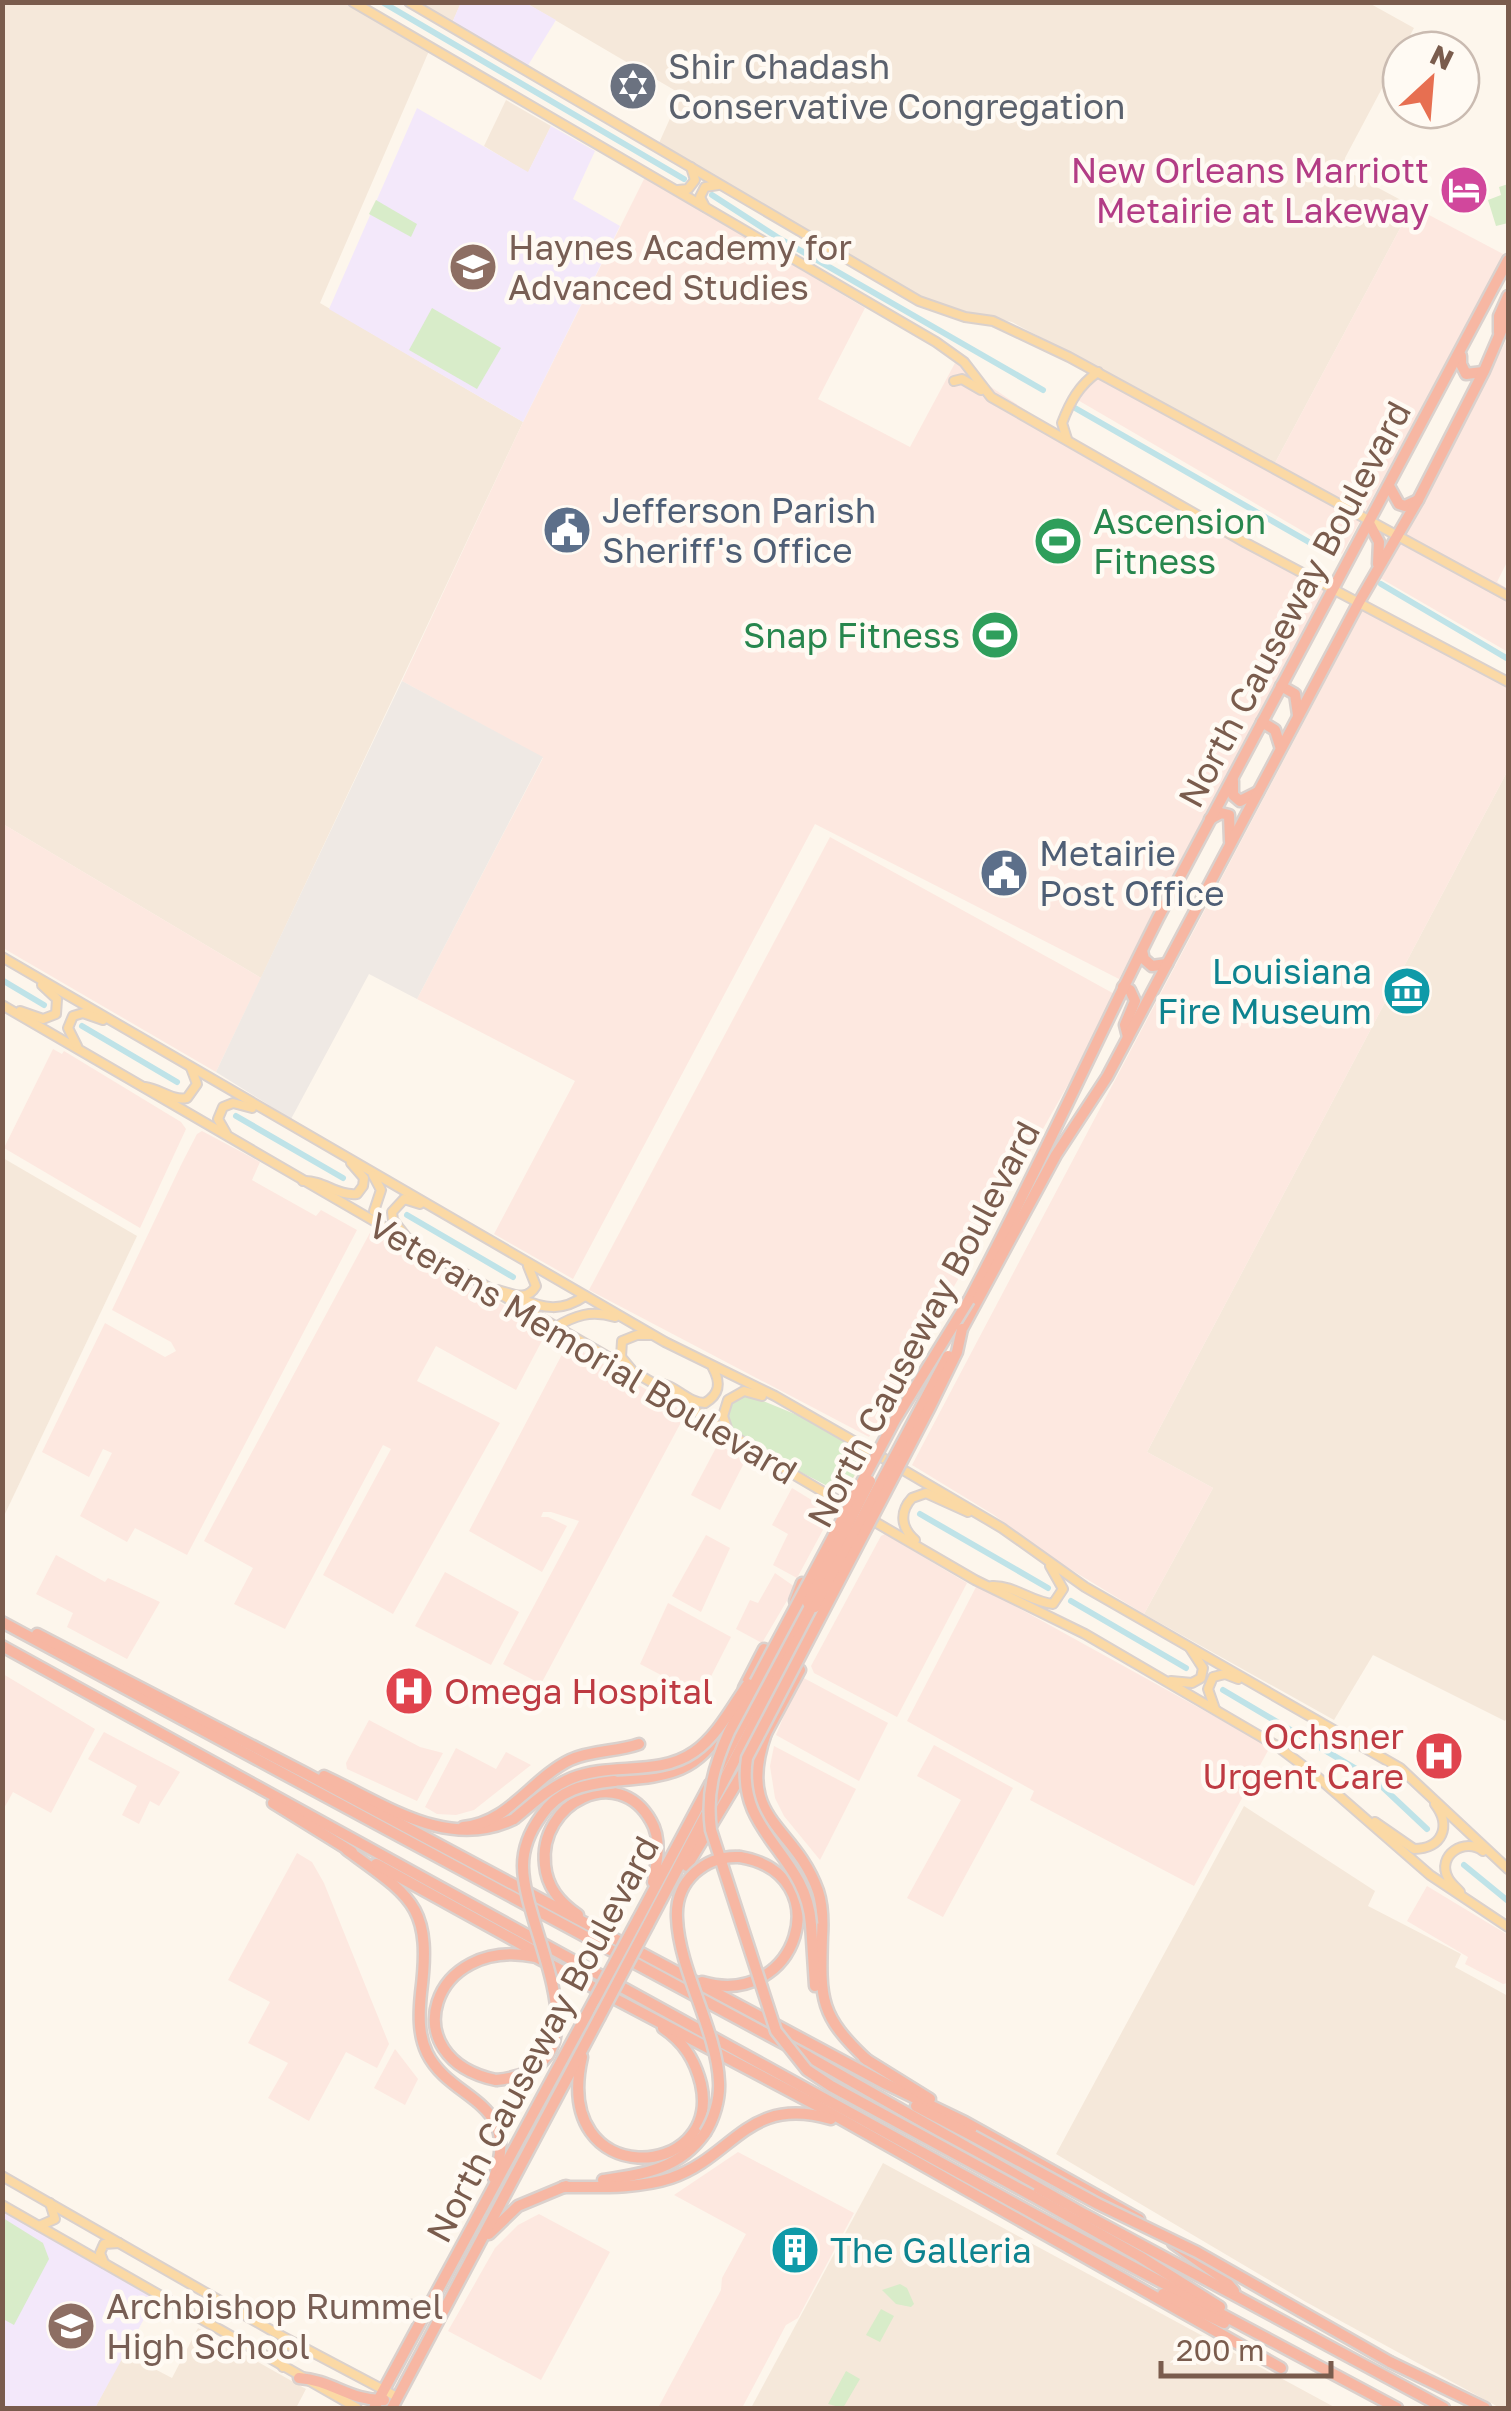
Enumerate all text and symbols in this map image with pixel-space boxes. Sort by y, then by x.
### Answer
north arrow [1381,30,1481,130]
text: N [1425,38,1459,77]
place label: Shir Chadash Conservative Congregation [668,45,1126,127]
synagogue icon: Shir Chadash Conservative Congregation [607,60,659,112]
place label: New Orleans Marriott Metairie at Lakeway [1071,149,1429,231]
hotel icon: New Orleans Marriott Metairie at Lakeway [1438,164,1490,216]
place label: Haynes Academy for Advanced Studies [508,226,852,308]
school or university icon: Haynes Academy for Advanced Studies [447,241,499,293]
street label: North Causeway Boulevard [1169,394,1419,814]
place label: Jefferson Parish Sheriff's Office [602,489,876,571]
place label: Ascension Fitness [1093,500,1266,582]
public building icon: Jefferson Parish Sheriff's Office [541,504,593,556]
sports icon: Ascension Fitness [1032,515,1084,567]
sports icon: Snap Fitness [969,609,1021,661]
place label: Snap Fitness [743,614,960,656]
place label: Metairie Post Office [1039,832,1224,914]
public building icon: Metairie Post Office [978,847,1030,899]
place label: Louisiana Fire Museum [1157,950,1372,1032]
museum icon: Louisiana Fire Museum [1381,965,1433,1017]
street label: North Causeway Boulevard [798,1114,1048,1534]
street label: Veterans Memorial Boulevard [361,1203,805,1493]
hospital icon: Omega Hospital [383,1665,435,1717]
place label: Omega Hospital [444,1670,713,1712]
place label: Ochsner Urgent Care [1202,1715,1404,1797]
hospital icon: Ochsner Urgent Care [1413,1730,1465,1782]
street label: North Causeway Boulevard [417,1829,667,2249]
building icon: The Galleria [769,2224,821,2276]
place label: The Galleria [830,2229,1032,2271]
place label: Archbishop Rummel High School [106,2285,443,2367]
school or university icon: Archbishop Rummel High School [45,2300,97,2352]
scale bar [1161,2316,1331,2378]
text: 200 m [1176,2332,1265,2368]

